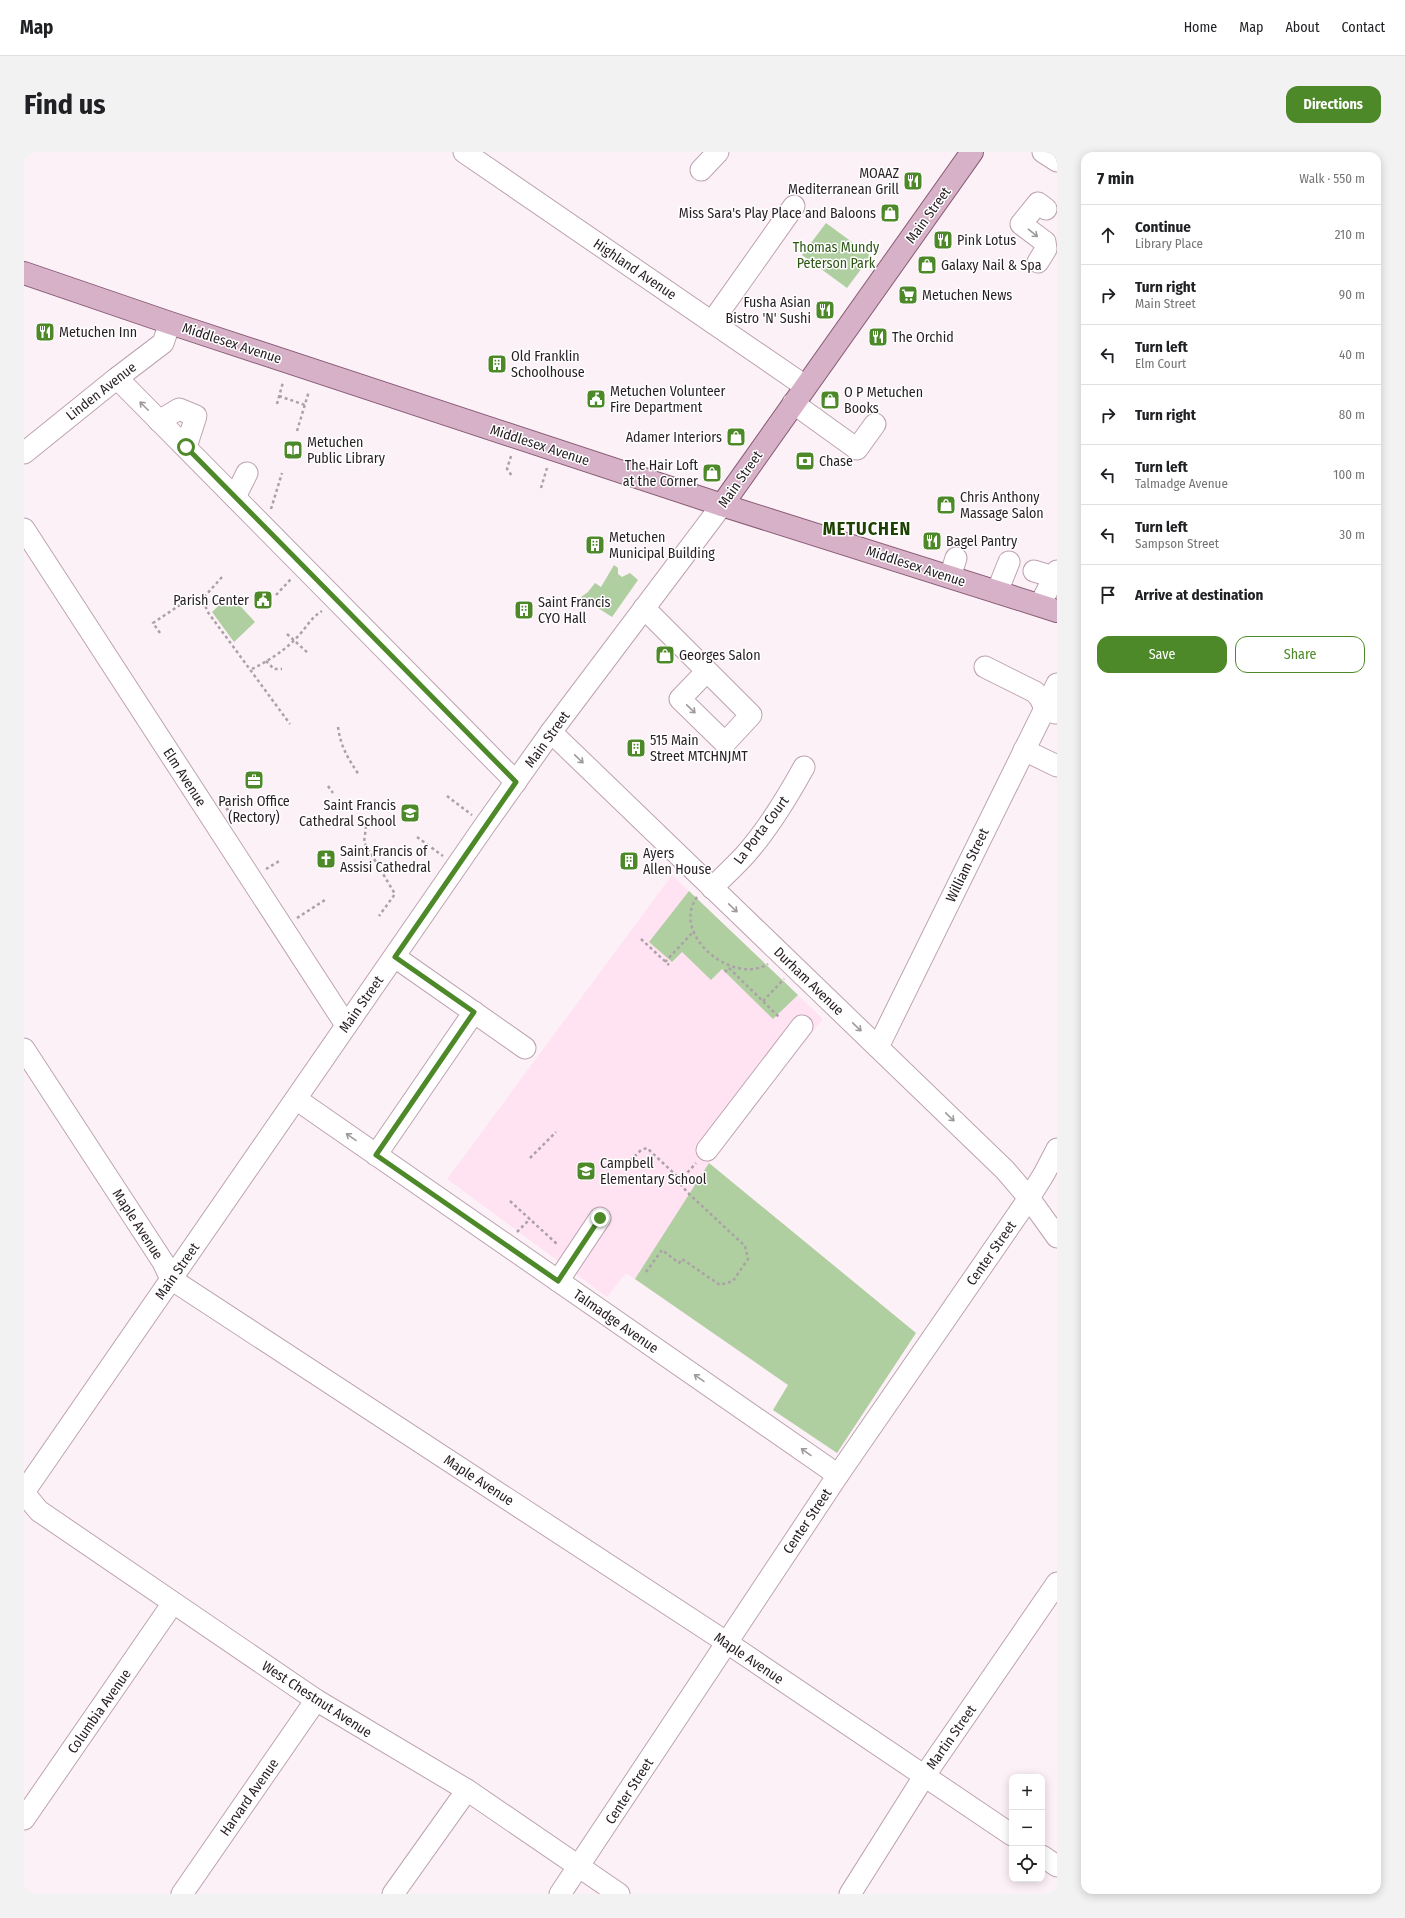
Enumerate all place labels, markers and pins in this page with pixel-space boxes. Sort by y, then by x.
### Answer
place label: MOAAZ Mediterranean Grill [788,165,899,198]
restaurant icon: MOAAZ Mediterranean Grill [902,170,924,192]
shop icon: Miss Sara's Play Place and Baloons [879,202,901,224]
place label: Miss Sara's Play Place and Baloons [679,205,876,222]
restaurant icon: Pink Lotus [932,229,954,251]
place label: Pink Lotus [957,232,1016,249]
shop icon: Galaxy Nail & Spa [916,254,938,276]
place label: Galaxy Nail & Spa [941,257,1042,274]
supermarket icon: Metuchen News [897,284,919,306]
place label: Metuchen News [922,287,1012,304]
place label: Fusha Asian Bistro 'N' Sushi [726,294,811,327]
restaurant icon: Fusha Asian Bistro 'N' Sushi [814,299,836,321]
restaurant icon: Metuchen Inn [34,321,56,343]
place label: Metuchen Inn [59,324,137,341]
restaurant icon: The Orchid [867,326,889,348]
place label: The Orchid [892,329,954,346]
place label: Old Franklin Schoolhouse [511,348,585,381]
building icon: Old Franklin Schoolhouse [486,353,508,375]
place label: Metuchen Volunteer Fire Department [610,383,725,416]
place label: O P Metuchen Books [844,384,923,417]
public building icon: Metuchen Volunteer Fire Department [585,388,607,410]
shop icon: O P Metuchen Books [819,389,841,411]
shop icon: Adamer Interiors [725,426,747,448]
place label: Adamer Interiors [626,429,722,446]
place label: Metuchen Public Library [307,434,386,467]
library icon: Metuchen Public Library [282,439,304,461]
bank icon: Chase [794,450,816,472]
place label: Chase [819,453,853,470]
place label: The Hair Loft at the Corner [623,457,698,490]
shop icon: The Hair Loft at the Corner [701,462,723,484]
place label: Chris Anthony Massage Salon [960,489,1044,522]
shop icon: Chris Anthony Massage Salon [935,494,957,516]
place label: Metuchen Municipal Building [609,529,715,562]
restaurant icon: Bagel Pantry [921,530,943,552]
place label: Bagel Pantry [946,533,1018,550]
building icon: Metuchen Municipal Building [584,534,606,556]
public building icon: Parish Center [252,589,274,611]
place label: Parish Center [173,592,249,609]
place label: Saint Francis CYO Hall [538,594,610,627]
building icon: Saint Francis CYO Hall [513,599,535,621]
shop icon: Georges Salon [654,644,676,666]
place label: Georges Salon [679,647,761,664]
place label: 515 Main Street MTCHNJMT [650,732,748,765]
building icon: 515 Main Street MTCHNJMT [625,737,647,759]
office icon: Parish Office (Rectory) [243,769,265,791]
place label: Parish Office (Rectory) [218,793,290,826]
place label: Saint Francis Cathedral School [299,797,396,830]
school or university icon: Saint Francis Cathedral School [399,802,421,824]
place label: Saint Francis of Assisi Cathedral [340,843,431,876]
place label: Ayers Allen House [643,845,711,878]
church icon: Saint Francis of Assisi Cathedral [315,848,337,870]
building icon: Ayers Allen House [618,850,640,872]
place label: Campbell Elementary School [600,1155,707,1188]
school or university icon: Campbell Elementary School [575,1160,597,1182]

